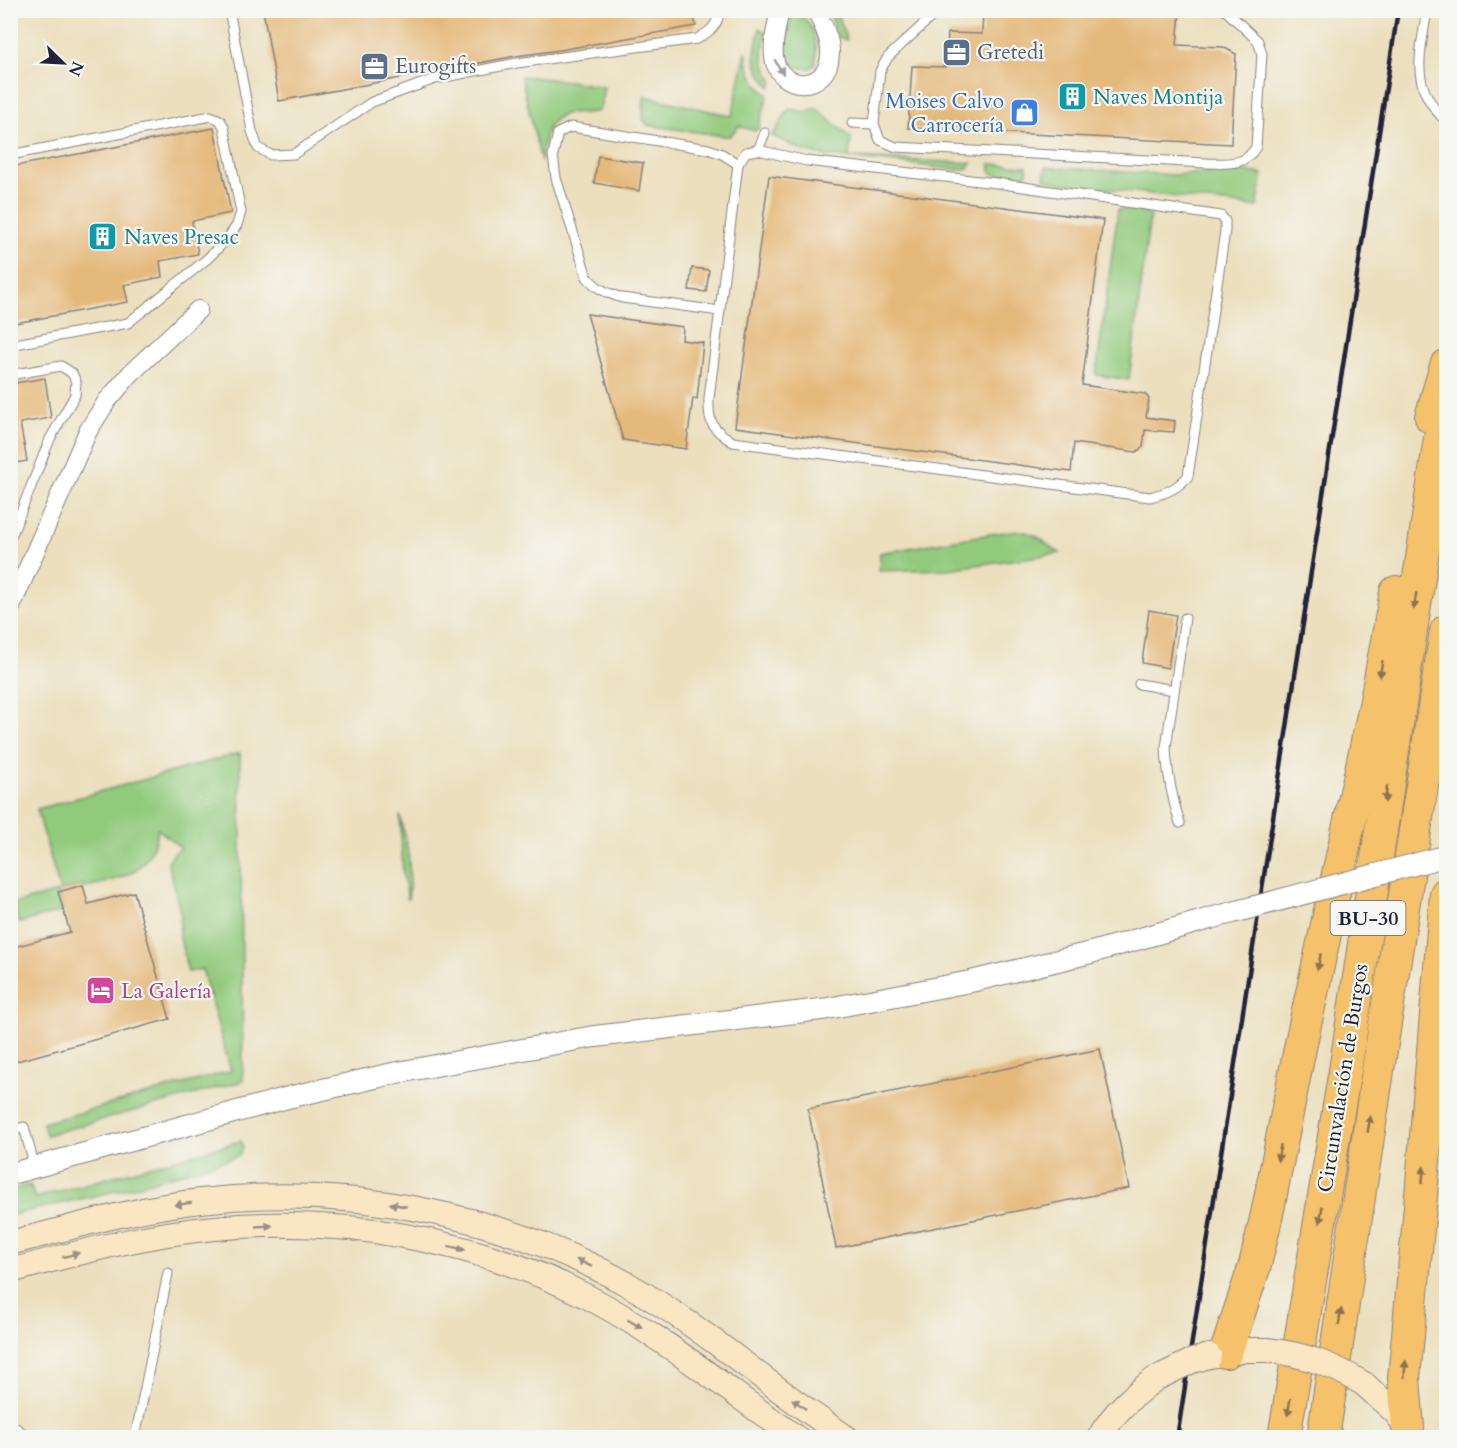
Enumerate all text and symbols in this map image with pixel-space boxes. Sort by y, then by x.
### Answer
north arrow [33,33,93,93]
office icon: Gretedi [940,36,972,68]
place label: Gretedi [977,38,1044,67]
office icon: Eurogifts [358,50,390,82]
place label: Eurogifts [395,52,476,81]
text: N [63,58,89,80]
one-way arrow [774,59,785,75]
building icon: Naves Montija [1056,81,1088,113]
place label: Naves Montija [1093,83,1223,112]
place label: Moises Calvo Carrocería [885,87,1004,140]
shop icon: Moises Calvo Carrocería [1009,97,1041,129]
building icon: Naves Presac [87,221,119,253]
place label: Naves Presac [124,223,239,252]
one-way arrow [1411,591,1420,610]
one-way arrow [1376,660,1385,679]
one-way arrow [1382,784,1391,803]
road number: BU-30 [1330,901,1406,935]
one-way arrow [1313,953,1323,971]
street label: Circunvalación de Burgos [1311,962,1375,1194]
hotel icon: La Galería [84,975,116,1007]
place label: La Galería [121,977,212,1006]
one-way arrow [1365,1115,1374,1134]
one-way arrow [1274,1144,1283,1163]
one-way arrow [1418,1166,1428,1185]
one-way arrow [173,1200,192,1209]
one-way arrow [388,1200,407,1209]
one-way arrow [1316,1205,1325,1224]
one-way arrow [254,1221,273,1230]
one-way arrow [448,1243,466,1253]
one-way arrow [63,1250,81,1259]
one-way arrow [575,1258,592,1267]
one-way arrow [1336,1308,1345,1327]
one-way arrow [627,1319,644,1329]
one-way arrow [1400,1360,1410,1379]
one-way arrow [791,1398,807,1411]
one-way arrow [1284,1398,1293,1417]

